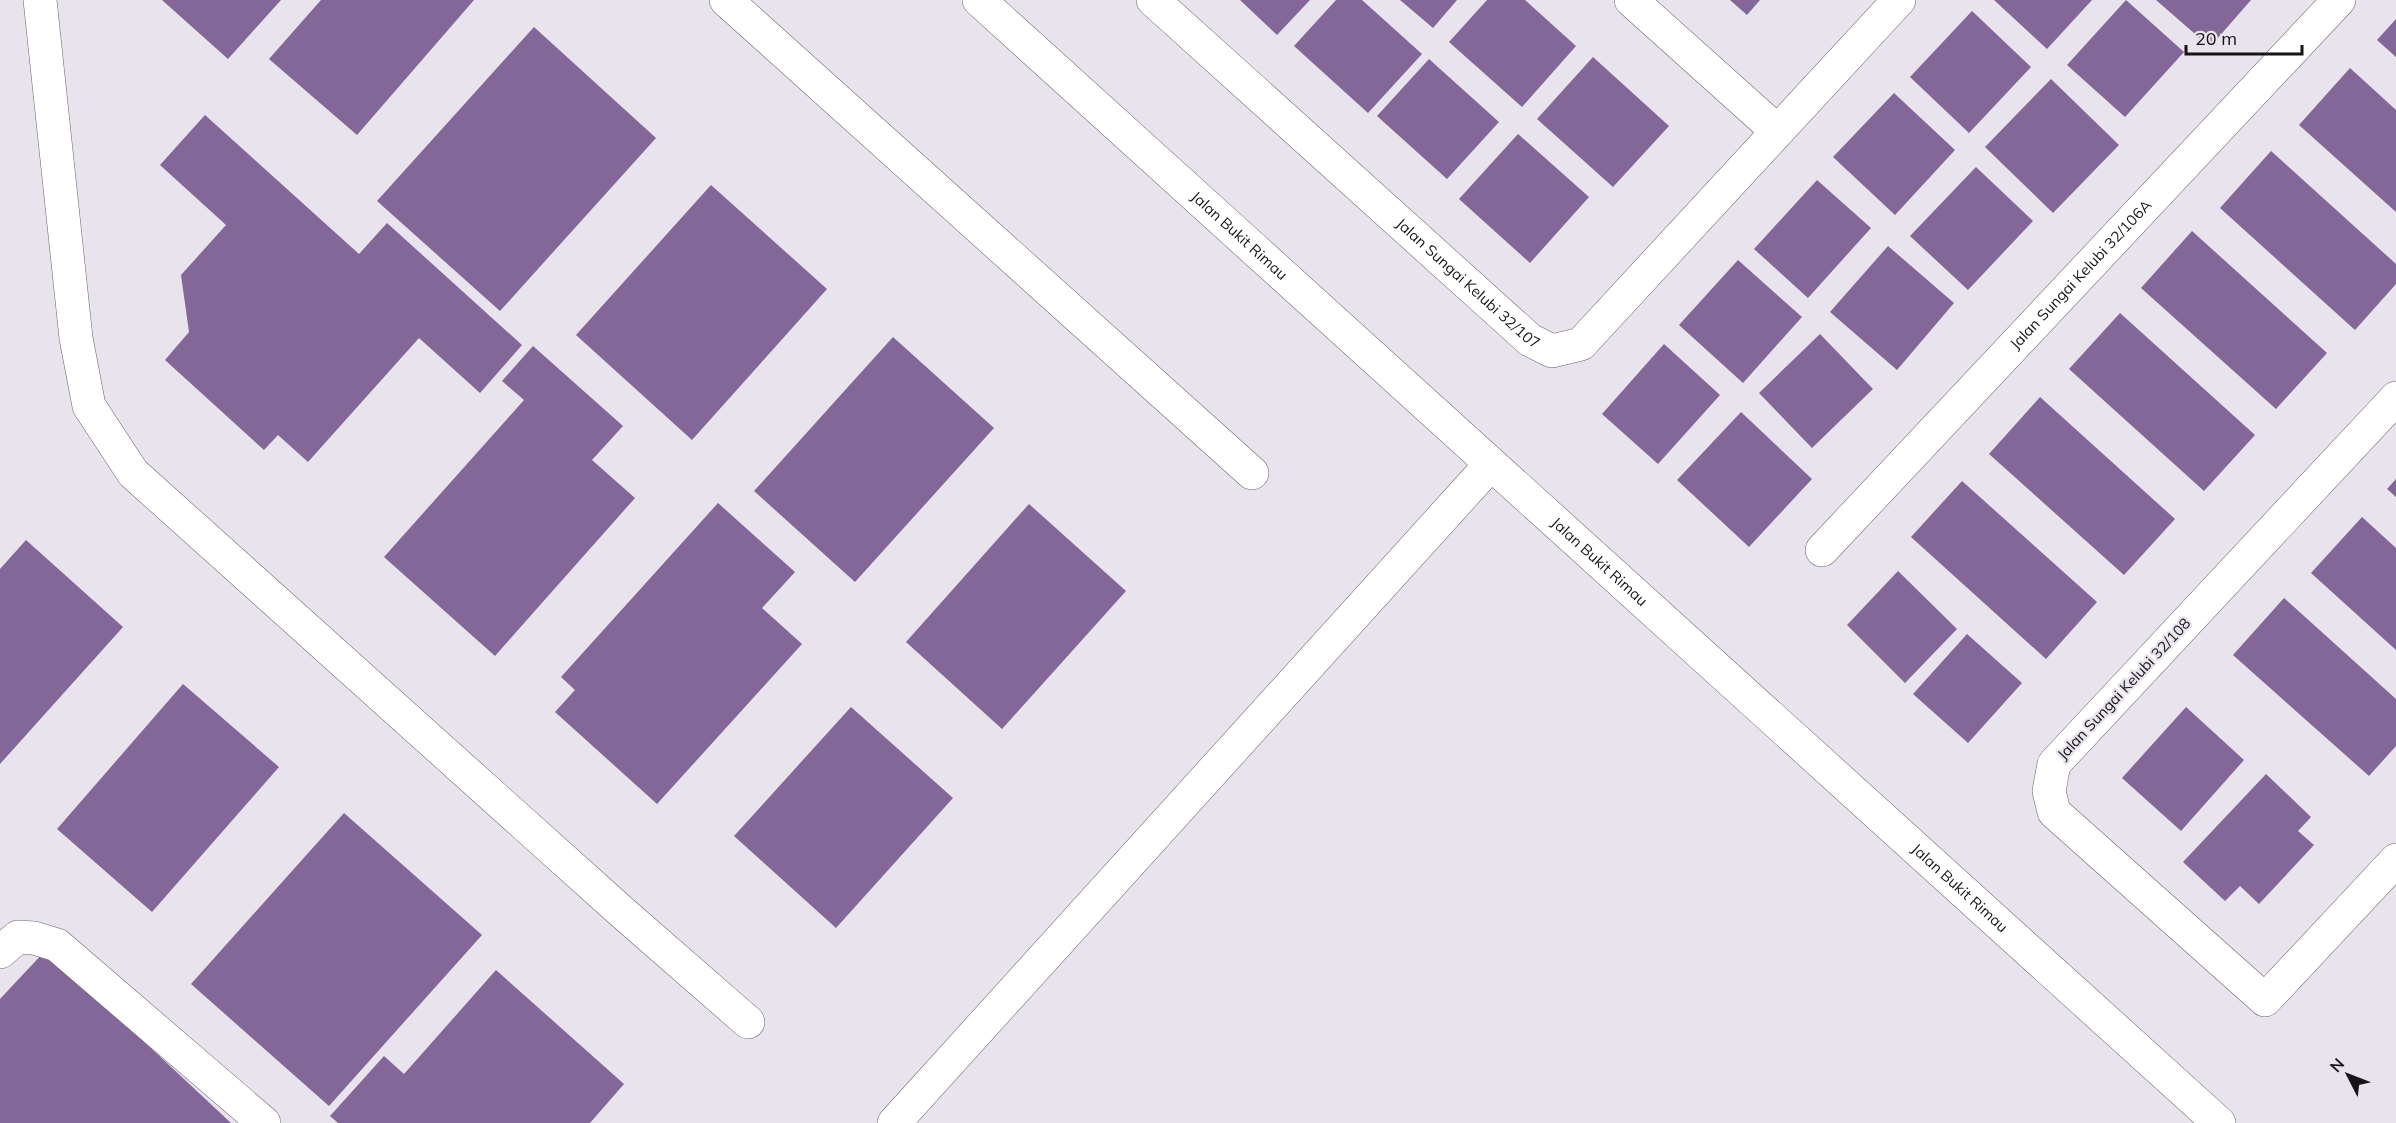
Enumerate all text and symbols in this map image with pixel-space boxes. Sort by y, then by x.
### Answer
scale bar [2186,18,2302,56]
text: 20 m [2195,27,2237,50]
street label: Jalan Bukit Rimau [1187,187,1292,284]
street label: Jalan Sungai Kelubi 32/106A [2006,195,2155,353]
street label: Jalan Sungai Kelubi 32/107 [1392,214,1543,353]
street label: Jalan Bukit Rimau [1548,513,1652,610]
street label: Jalan Sungai Kelubi 32/108 [2053,614,2194,764]
street label: Jalan Bukit Rimau [1908,839,2012,936]
north arrow [2318,1045,2378,1105]
text: N [2325,1054,2348,1076]

